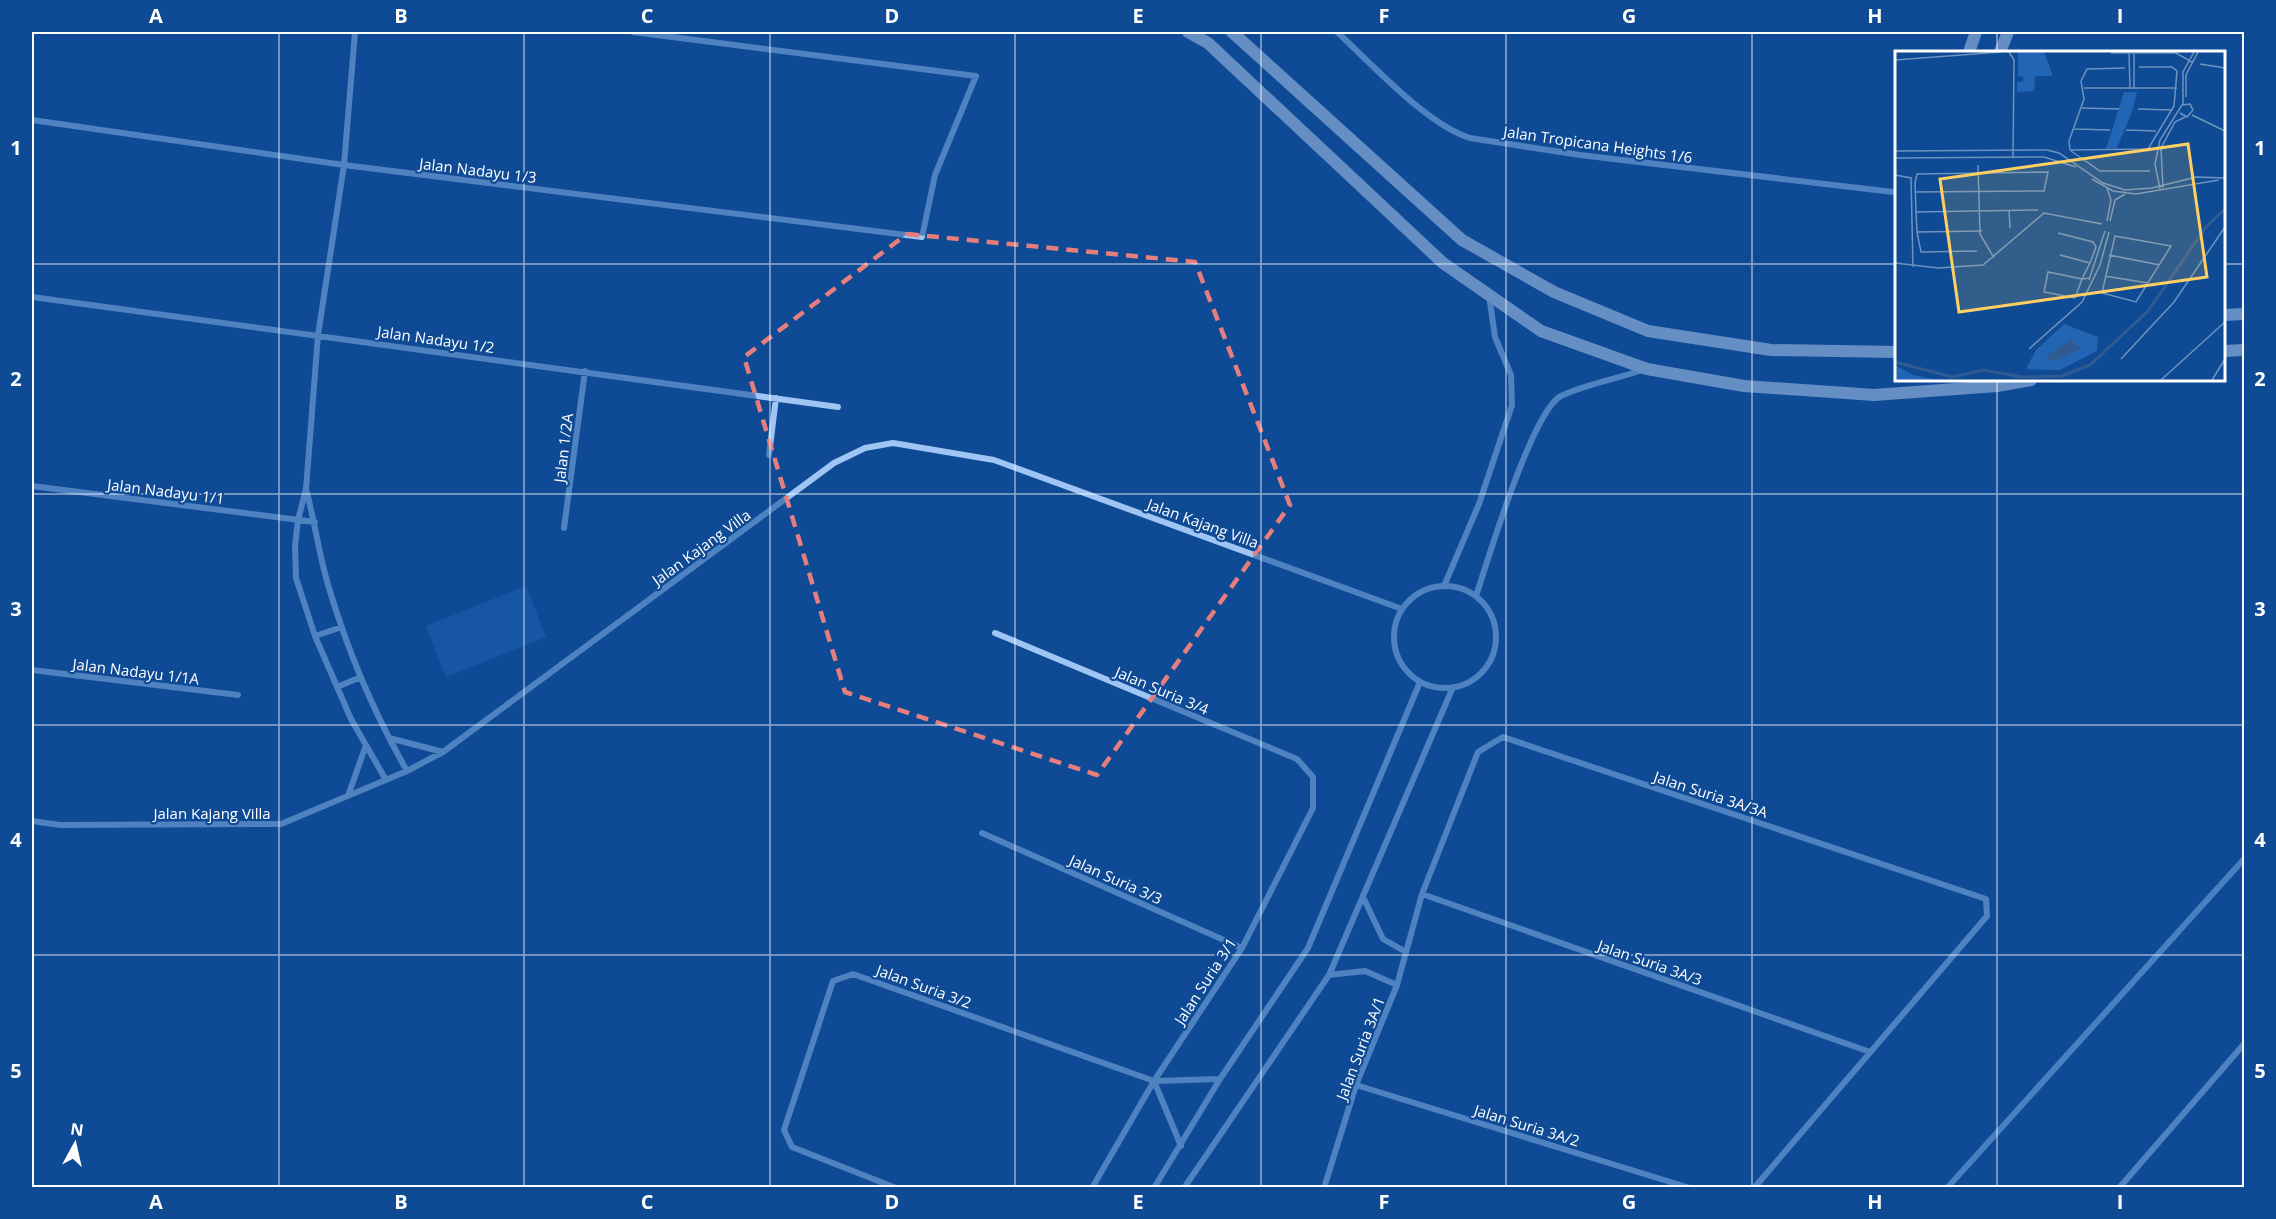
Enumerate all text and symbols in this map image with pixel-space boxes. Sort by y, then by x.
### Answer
text: A [149,2,163,29]
text: B [394,2,408,29]
text: C [641,2,654,29]
text: D [885,2,899,29]
text: E [1132,2,1144,29]
text: F [1379,2,1389,29]
text: G [1622,2,1636,29]
text: H [1867,2,1883,29]
text: I [2117,2,2123,29]
inset map [1895,51,2225,381]
street label: Jalan Tropicana Heights 1/6 [1500,121,1694,167]
text: 1 [10,134,22,161]
text: 1 [2254,134,2266,161]
street label: Jalan Nadayu 1/3 [416,153,538,187]
street label: Jalan Nadayu 1/2 [374,321,496,357]
text: 2 [10,365,22,392]
text: 2 [2254,365,2266,392]
street label: Jalan 1/2A [549,412,577,486]
street label: Jalan Nadayu 1/1 [104,474,226,508]
street label: Jalan Kajang Villa [1143,493,1261,552]
street label: Jalan Kajang Villa [646,504,754,591]
text: 3 [10,595,22,622]
text: 3 [2254,595,2266,622]
street label: Jalan Nadayu 1/1A [70,653,201,689]
street label: Jalan Suria 3/4 [1110,661,1212,719]
street label: Jalan Suria 3A/3A [1650,766,1771,822]
street label: Jalan Kajang Villa [151,803,271,823]
text: 4 [10,826,22,853]
text: 4 [2254,826,2266,853]
street label: Jalan Suria 3/3 [1065,849,1166,908]
street label: Jalan Suria 3/1 [1168,934,1241,1030]
street label: Jalan Suria 3A/3 [1593,934,1705,989]
street label: Jalan Suria 3/2 [872,959,974,1012]
street label: Jalan Suria 3A/1 [1330,993,1389,1104]
text: 5 [10,1057,22,1084]
text: 5 [2254,1057,2266,1084]
street label: Jalan Suria 3A/2 [1470,1099,1582,1151]
north arrow [45,1114,105,1174]
text: N [69,1117,85,1141]
text: A [149,1188,163,1215]
text: B [394,1188,408,1215]
text: C [641,1188,654,1215]
text: D [885,1188,899,1215]
text: E [1132,1188,1144,1215]
text: F [1379,1188,1389,1215]
text: G [1622,1188,1636,1215]
text: H [1867,1188,1883,1215]
text: I [2117,1188,2123,1215]

